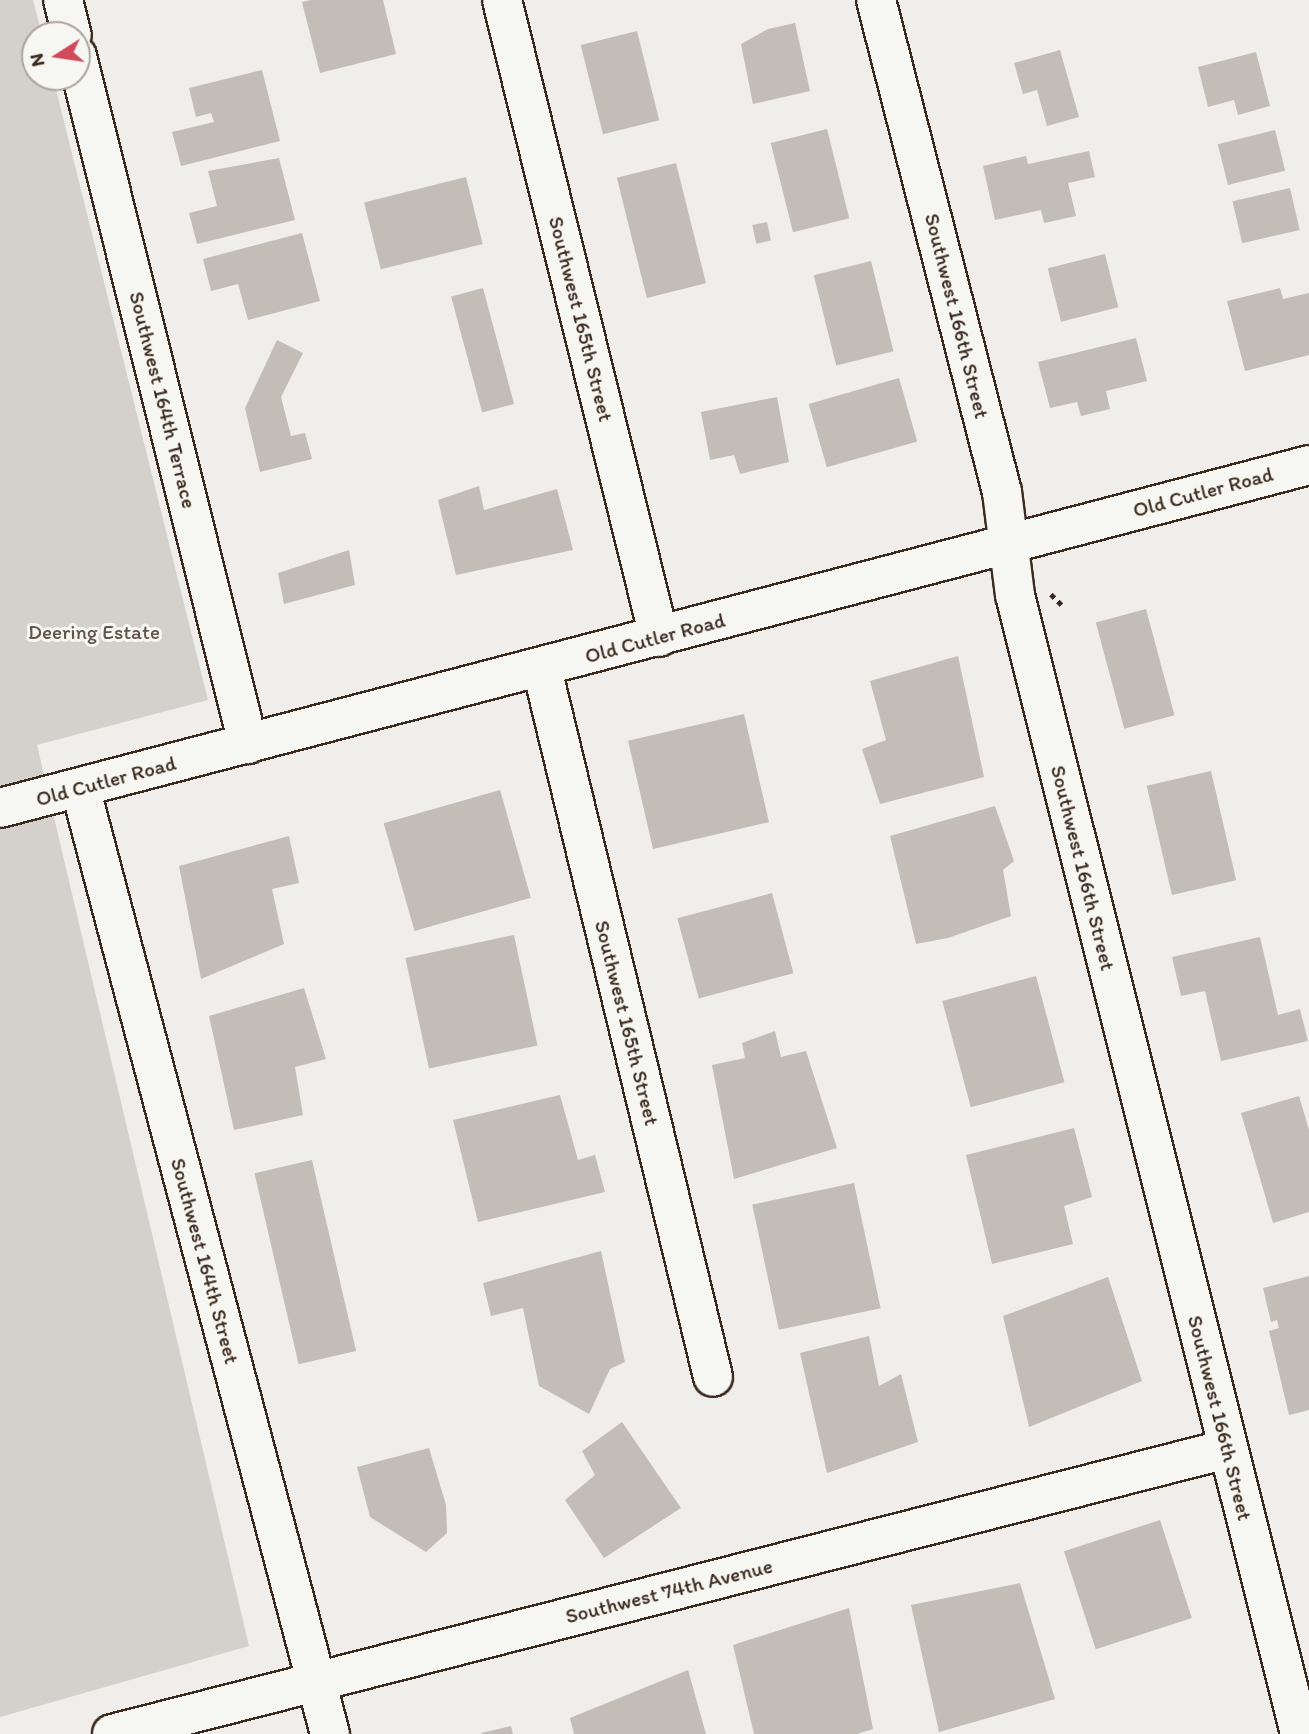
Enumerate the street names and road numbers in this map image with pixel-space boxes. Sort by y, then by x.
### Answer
street label: Southwest 166th Street [919,211,995,421]
street label: Southwest 165th Street [543,214,619,424]
street label: Southwest 164th Terrace [124,289,202,511]
street label: Old Cutler Road [1130,461,1276,523]
street label: Old Cutler Road [582,607,728,669]
street label: Old Cutler Road [33,750,179,812]
street label: Southwest 166th Street [1045,763,1121,973]
street label: Southwest 165th Street [589,918,665,1128]
street label: Southwest 164th Street [165,1156,245,1366]
street label: Southwest 166th Street [1182,1313,1258,1523]
street label: Southwest 74th Avenue [564,1553,774,1629]

